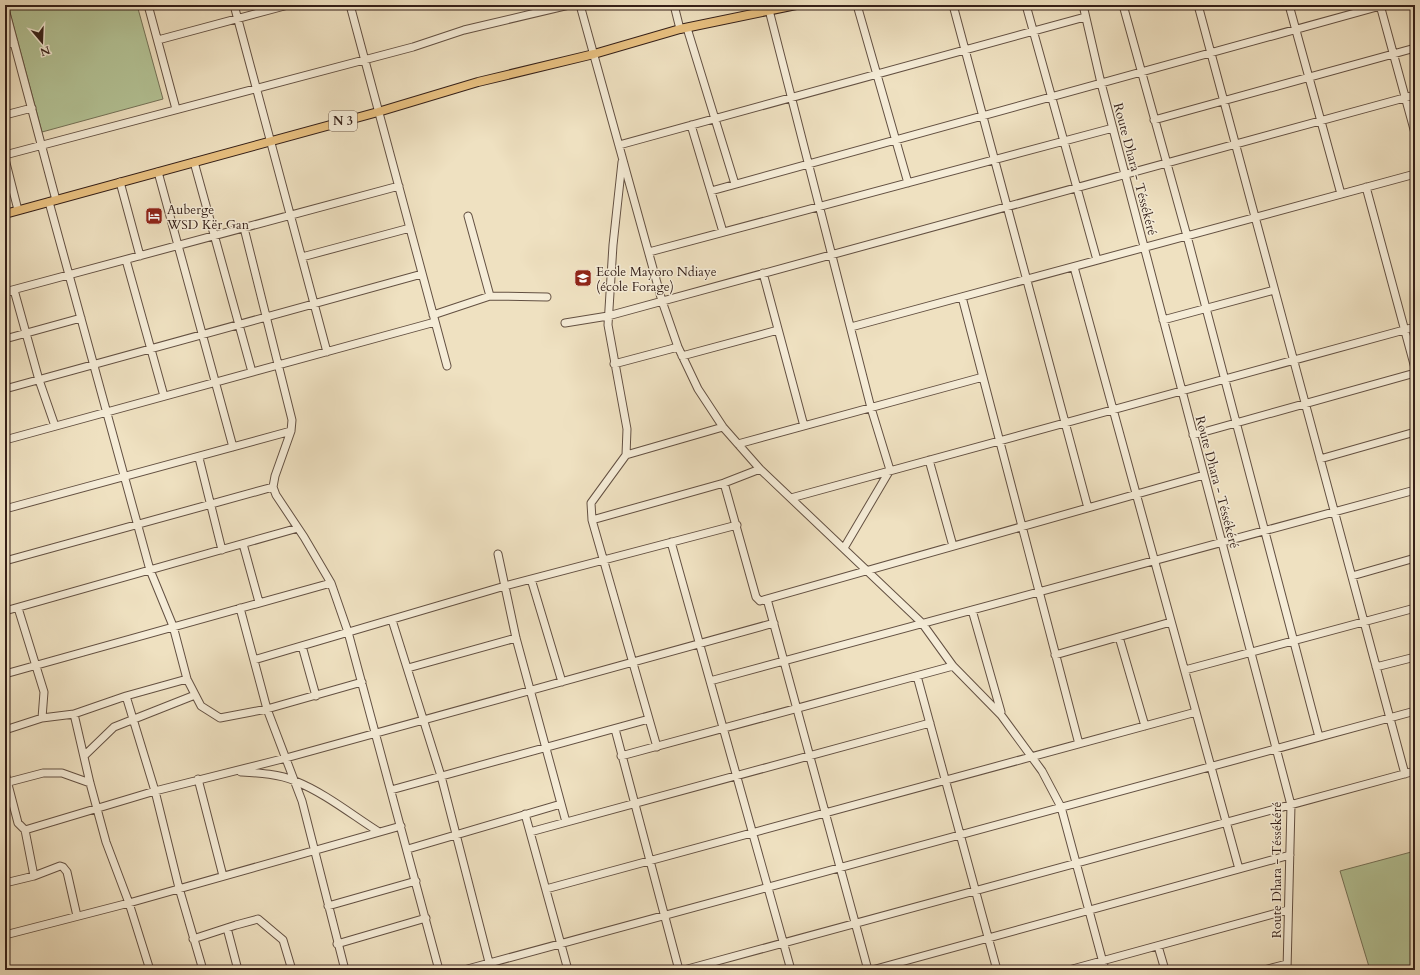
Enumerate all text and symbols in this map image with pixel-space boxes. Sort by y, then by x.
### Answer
north arrow [22,22,62,62]
text: N [38,42,52,60]
street label: Route Dhara - Téssékéré [1109,101,1161,238]
road number: N 3 [329,111,357,131]
place label: Auberge WSD Kër Gan [166,201,250,234]
hotel icon: Auberge WSD Kër Gan [144,206,164,226]
place label: Ecole Mayoro Ndiaye (école Forage) [596,263,717,296]
school or university icon: Ecole Mayoro Ndiaye (école Forage) [573,268,593,288]
street label: Route Dhara - Téssékéré [1191,414,1243,551]
street label: Route Dhara - Téssékéré [1268,802,1286,938]

